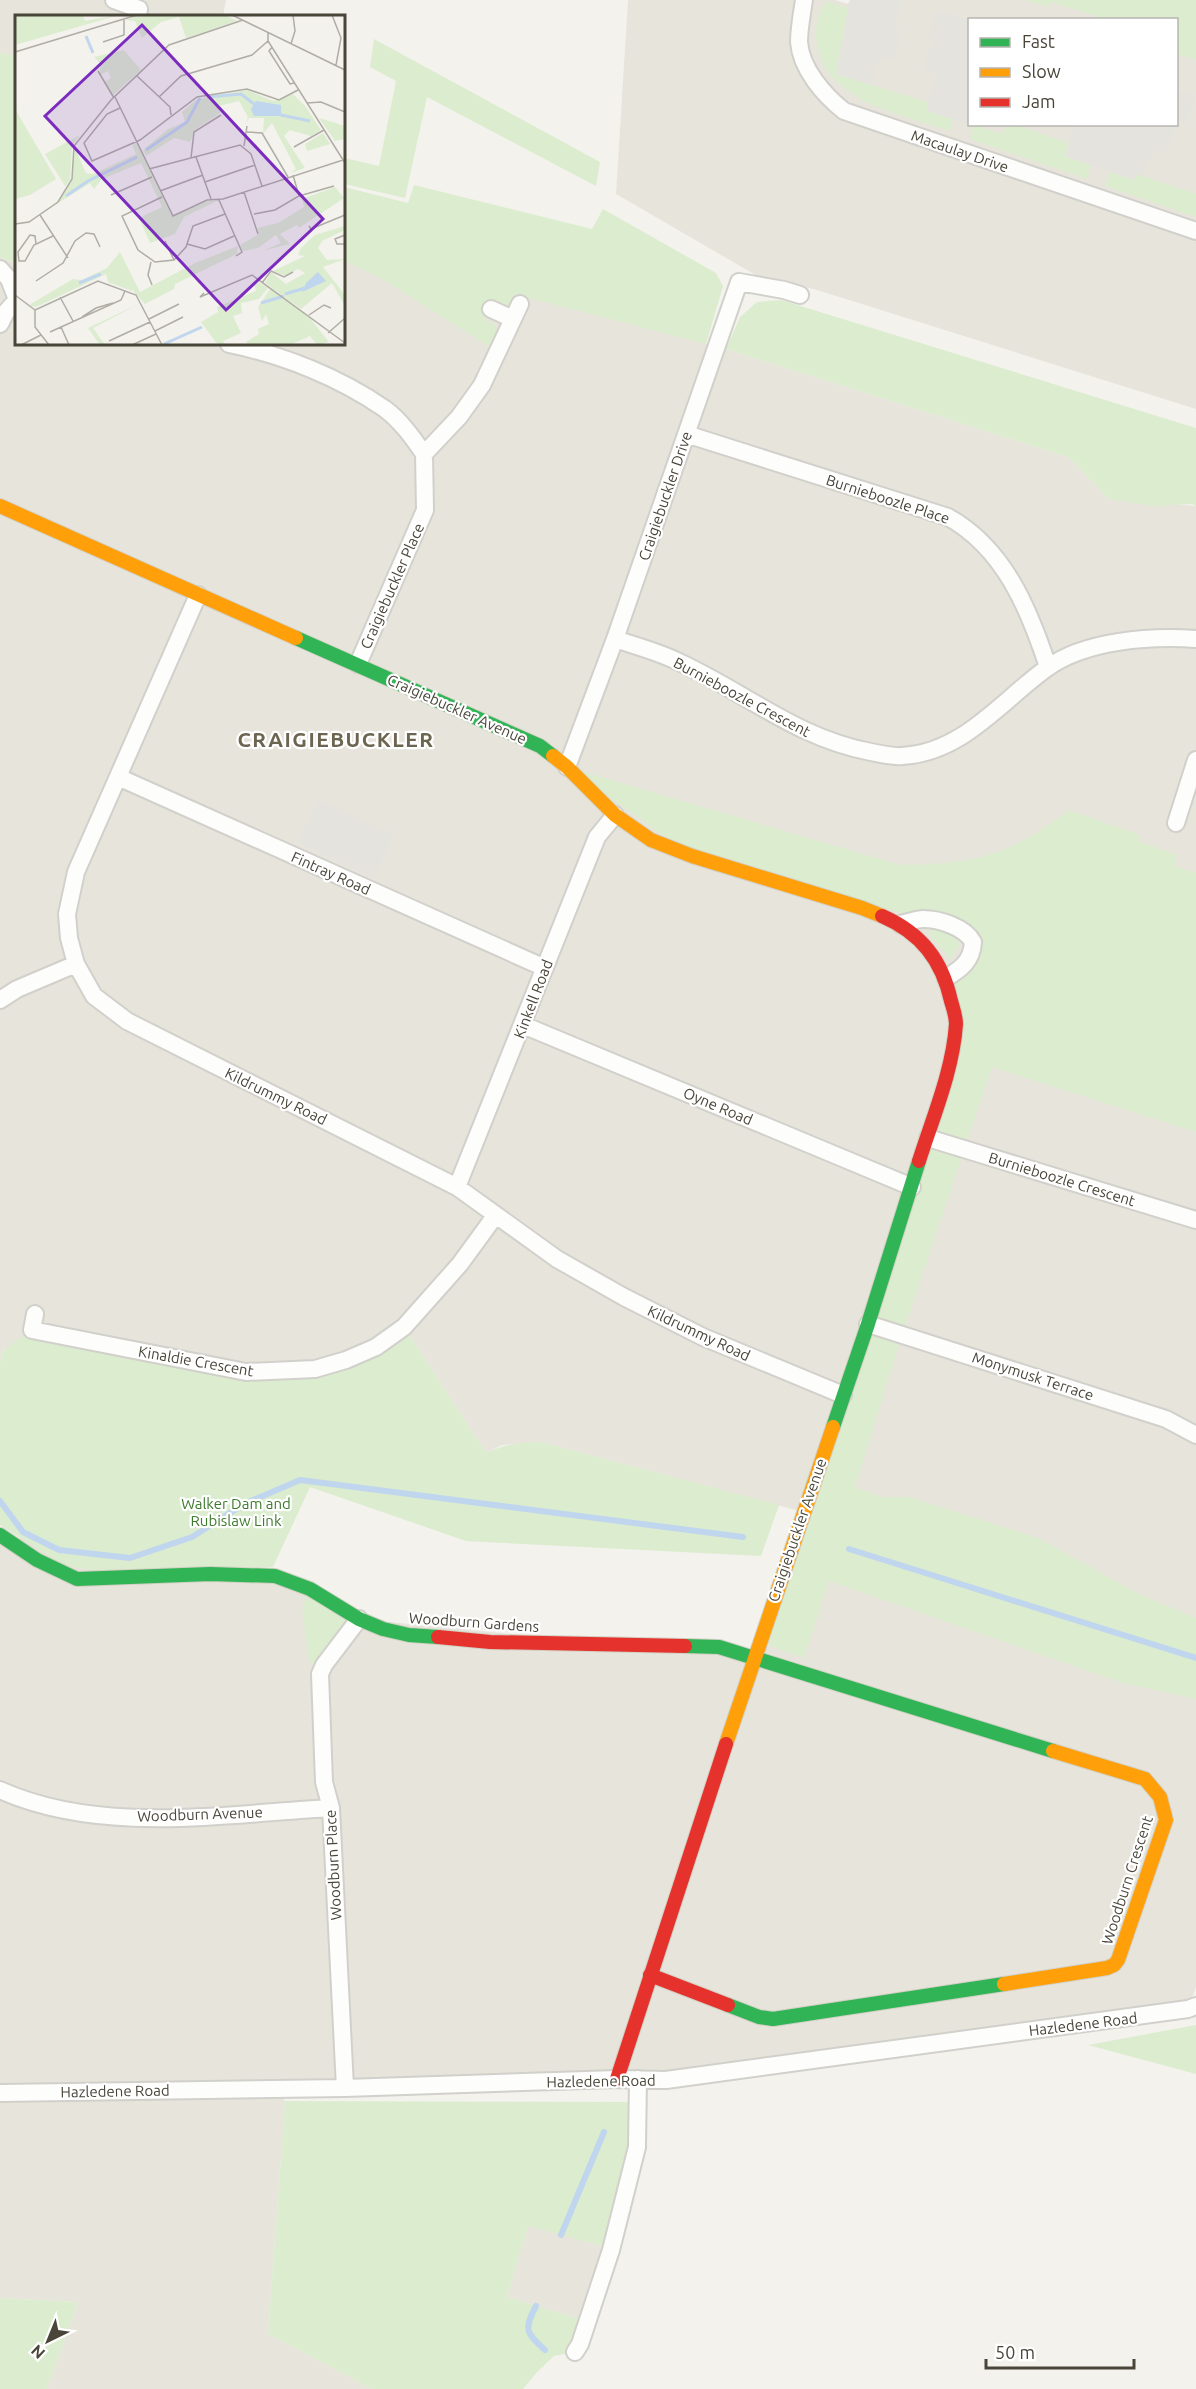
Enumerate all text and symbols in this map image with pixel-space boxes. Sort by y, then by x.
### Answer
inset map [15,15,345,345]
legend [968,18,1178,126]
text: Fast [1022,31,1055,51]
text: Slow [1022,61,1061,81]
text: Jam [1022,91,1056,111]
street label: Macaulay Drive [909,126,1011,176]
street label: Craigiebuckler Drive [635,429,695,563]
street label: Burnieboozle Place [824,471,952,527]
street label: Craigiebuckler Place [357,520,427,652]
street label: Burnieboozle Crescent [671,654,813,740]
street label: Craigiebuckler Avenue [385,671,529,747]
district label: CRAIGIEBUCKLER [237,727,435,751]
street label: Fintray Road [289,848,373,898]
street label: Kinkell Road [510,957,556,1041]
street label: Kildrummy Road [222,1064,330,1128]
street label: Oyne Road [681,1084,755,1128]
street label: Burnieboozle Crescent [987,1149,1137,1209]
street label: Kildrummy Road [645,1302,753,1364]
street label: Kinaldie Crescent [137,1342,255,1380]
street label: Monymusk Terrace [970,1348,1096,1404]
street label: Craigiebuckler Avenue [764,1456,830,1604]
park label: Walker Dam and Rubislaw Link [181,1495,291,1529]
street label: Woodburn Gardens [408,1609,540,1635]
street label: Woodburn Avenue [137,1803,263,1825]
street label: Woodburn Place [322,1809,344,1921]
street label: Woodburn Crescent [1098,1813,1156,1947]
street label: Hazledene Road [1028,2009,1138,2039]
street label: Hazledene Road [546,2072,656,2090]
street label: Hazledene Road [60,2082,170,2100]
north arrow [18,2311,78,2371]
scale bar [986,2332,1134,2370]
text: N [27,2341,48,2363]
text: 50 m [995,2342,1035,2362]

